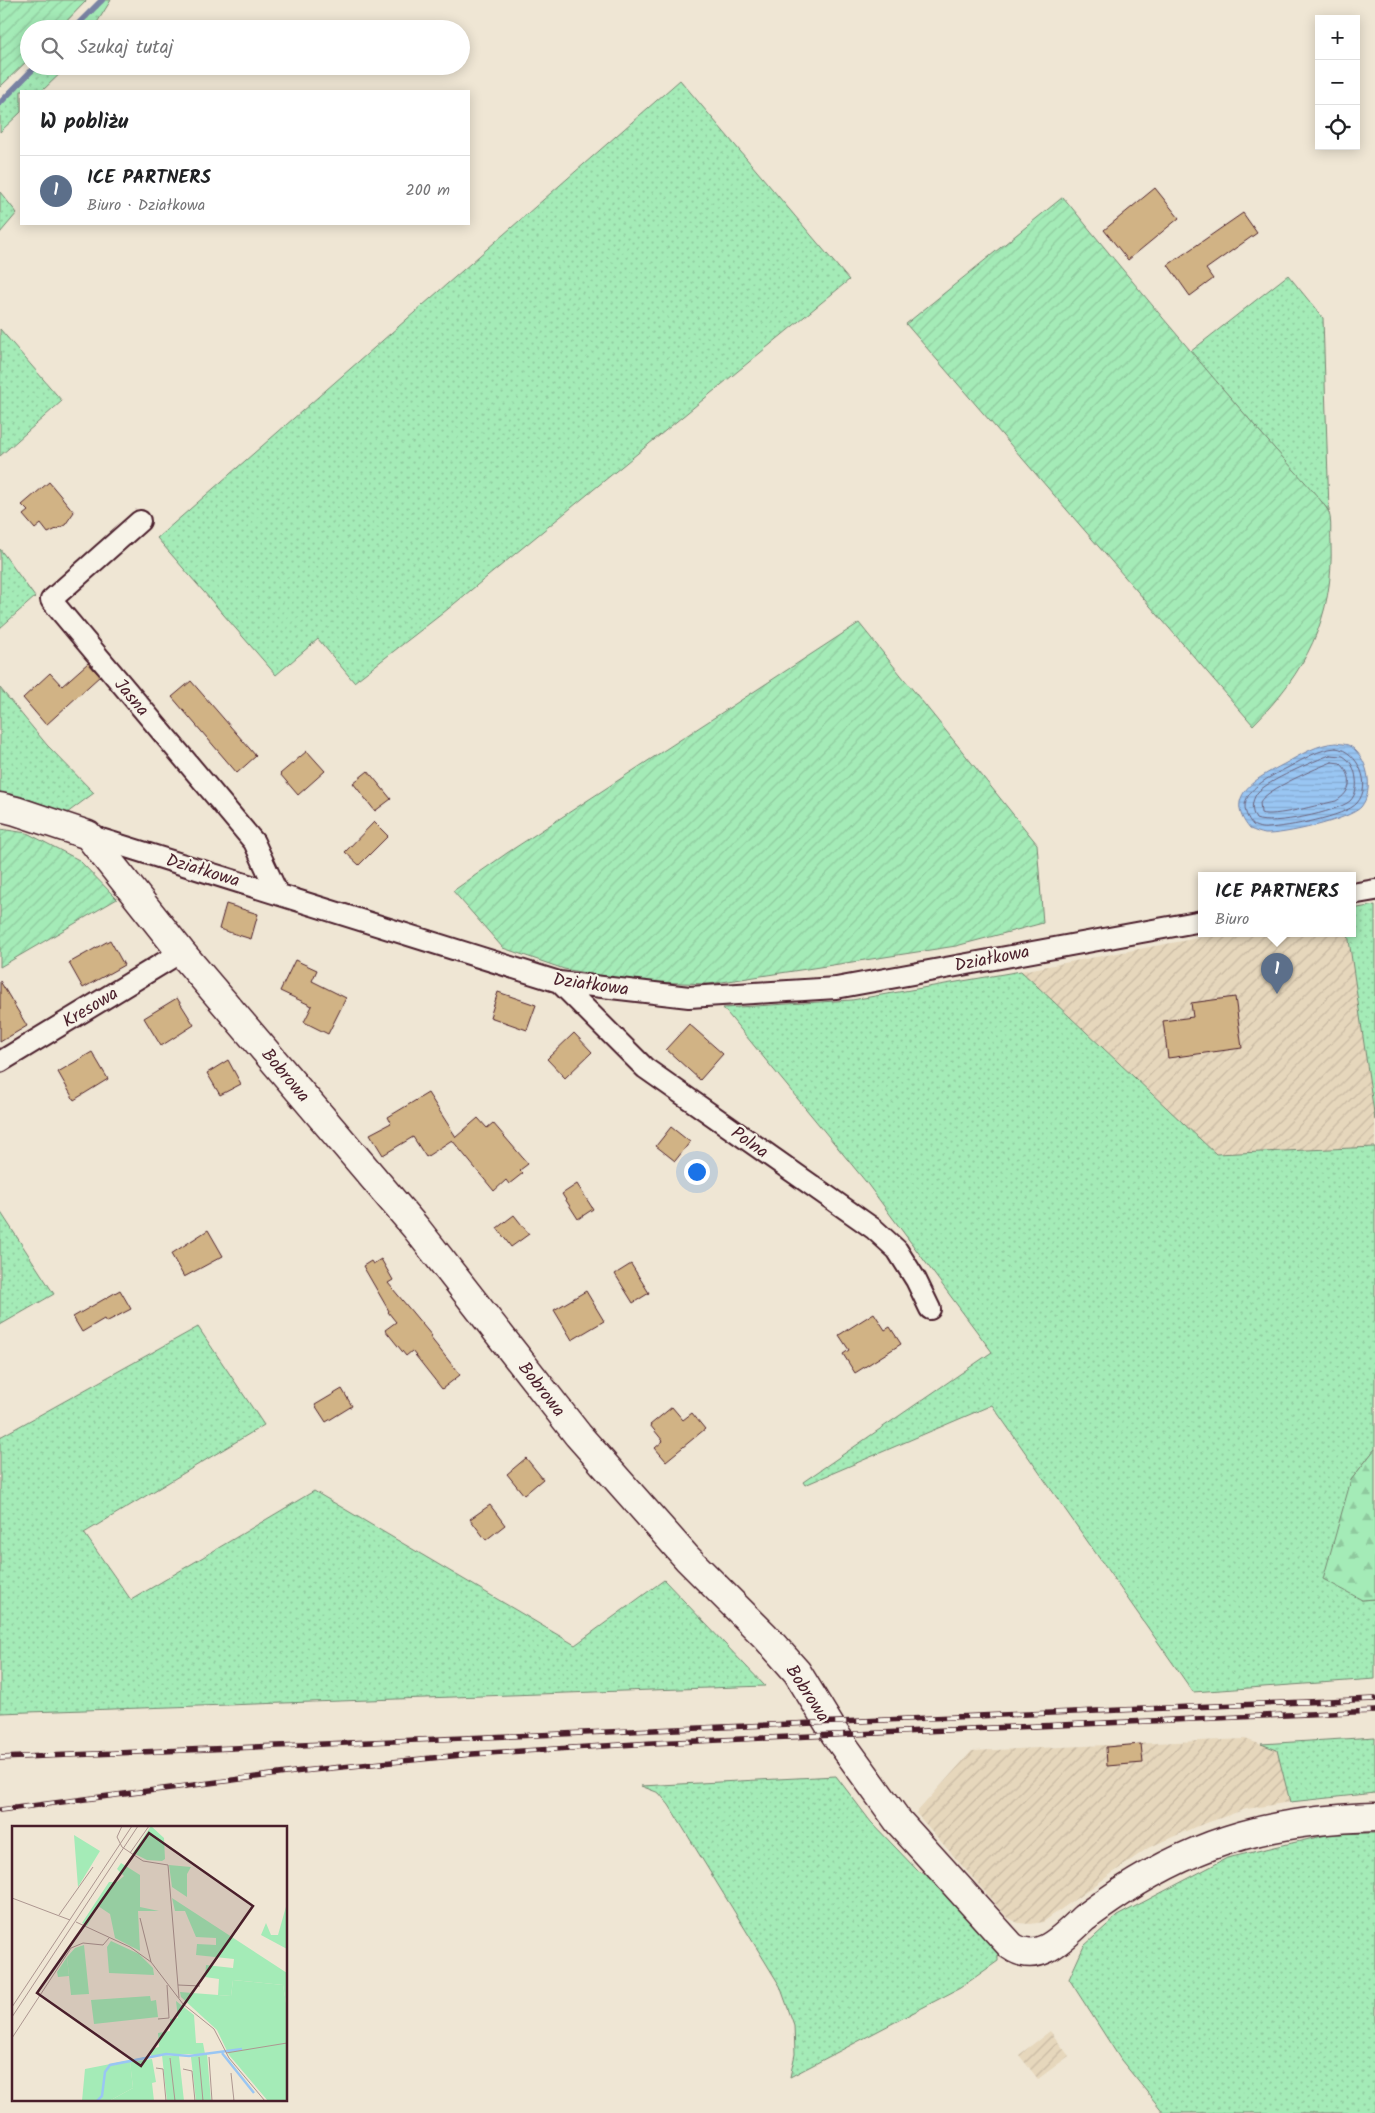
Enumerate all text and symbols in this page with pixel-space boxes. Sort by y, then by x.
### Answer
map controls [1315,15,1360,150]
button: + [1315,15,1360,60]
search box [20,20,470,75]
text: Szukaj tutaj [78,33,173,63]
icon: search [38,34,66,62]
button: − [1315,60,1360,105]
button: locate [1315,105,1360,150]
text: W pobliżu [40,106,128,139]
text: ICE PARTNERS [87,163,211,193]
text: 1 [54,178,58,203]
text: 200 m [406,178,450,203]
text: Biuro · Działkowa [87,193,205,218]
street label: Jasna [106,672,156,724]
street label: Działkowa [162,846,243,896]
popup [1198,872,1356,937]
text: ICE PARTNERS [1215,877,1339,907]
text: Biuro [1215,907,1249,932]
street label: Działkowa [952,938,1032,981]
pin: 1 [1261,953,1293,994]
street label: Działkowa [551,966,630,1005]
street label: Kresowa [57,980,124,1036]
street label: Bobrowa [253,1042,316,1110]
street label: Polna [724,1120,774,1167]
your location [684,1159,710,1185]
street label: Bobrowa [510,1356,572,1424]
street label: Bobrowa [777,1659,836,1728]
inset map [12,1826,288,2100]

